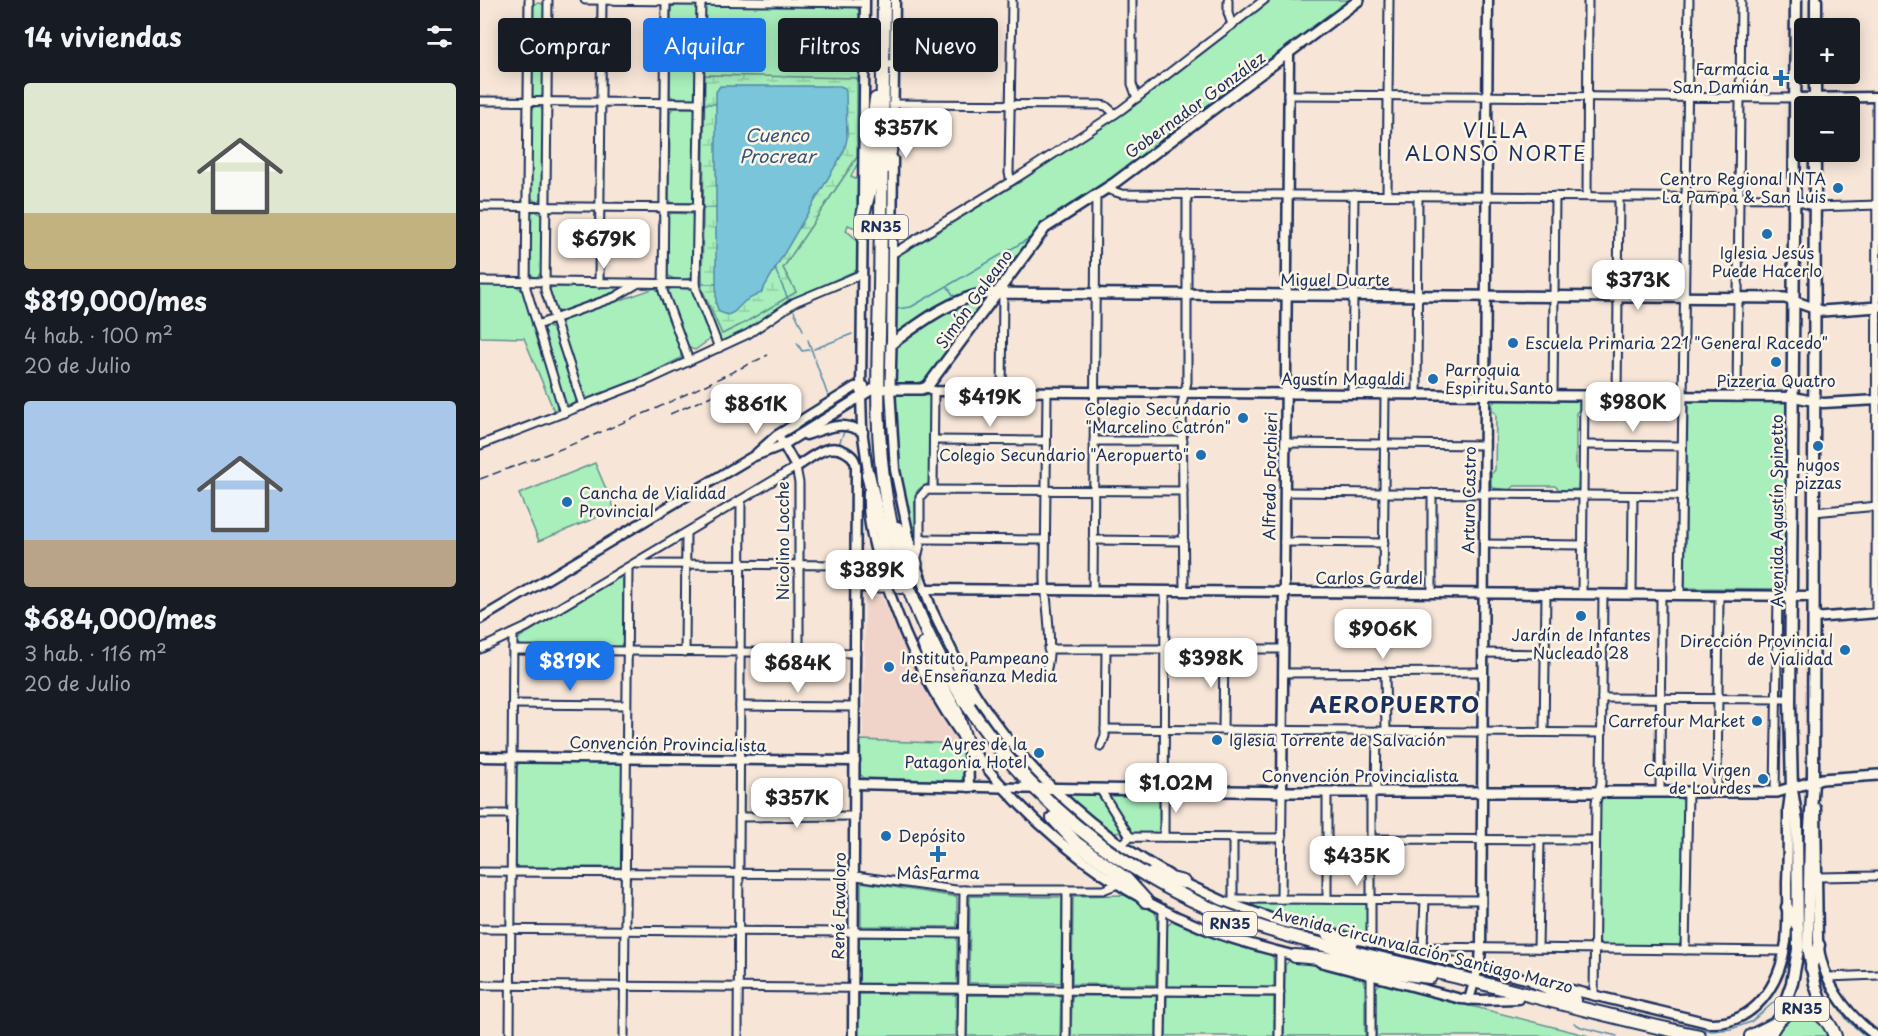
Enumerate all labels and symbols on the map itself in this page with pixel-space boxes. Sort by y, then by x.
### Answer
street label: Gobernador González [1119,45,1270,163]
place label: Farmacia San Damián [1672,56,1769,98]
marker: Farmacia San Damián [1774,71,1788,85]
pin: $357K [864,108,948,159]
district label: VILLA ALONSO NORTE [1405,115,1587,168]
water label: Cuenco Procrear [739,121,818,169]
place label: Centro Regional INTA La Pampa & San Luis [1659,166,1826,208]
marker: Centro Regional INTA La Pampa & San Luis [1831,181,1845,195]
road number: RN35 [854,215,908,239]
pin: $679K [562,219,646,270]
marker: Iglesia Jesús Puede Hacerlo [1760,227,1774,241]
place label: Iglesia Jesús Puede Hacerlo [1712,240,1822,282]
street label: Simón Galeano [929,244,1017,353]
pin: $373K [1596,260,1680,311]
street label: Miguel Duarte [1280,267,1390,291]
place label: Escuela Primaria 221 "General Racedo" [1525,330,1828,354]
marker: Escuela Primaria 221 "General Racedo" [1506,336,1520,350]
marker: Pizzeria Quatro [1769,355,1783,369]
place label: Parroquia Espiritu Santo [1445,357,1554,399]
street label: Agustín Magaldi [1281,366,1405,390]
place label: Pizzeria Quatro [1716,368,1836,392]
marker: Parroquia Espiritu Santo [1426,372,1440,386]
pin: $419K [948,377,1032,428]
pin: $980K [1591,382,1675,433]
pin: $861K [714,384,798,435]
place label: Colegio Secundario "Marcelino Catrón" [1084,396,1231,438]
marker: Colegio Secundario "Marcelino Catrón" [1236,411,1250,425]
street label: Alfredo Forchieri [1256,411,1282,541]
street label: Avenida Agustín Spinetto [1764,414,1788,608]
marker: hugos pizzas [1811,439,1825,453]
place label: Colegio Secundario "Aeropuerto" [939,442,1189,466]
street label: Arturo Castro [1455,446,1481,554]
marker: Colegio Secundario "Aeropuerto" [1194,448,1208,462]
place label: hugos pizzas [1795,452,1841,494]
place label: Cancha de Vialidad Provincial [579,480,726,522]
street label: Nicolino Locche [770,481,794,601]
marker: Cancha de Vialidad Provincial [560,495,574,509]
pin: $389K [830,550,914,601]
street label: Carlos Gardel [1315,565,1423,589]
pin: $906K [1341,609,1425,660]
marker: Jardín de Infantes Nucleado 28 [1574,609,1588,623]
place label: Jardín de Infantes Nucleado 28 [1512,622,1650,664]
place label: Dirección Provincial de Vialidad [1680,628,1833,670]
pin: $398K [1169,638,1253,689]
pin: $819K [528,641,612,692]
pin: $684K [756,643,840,694]
marker: Dirección Provincial de Vialidad [1838,643,1852,657]
place label: Instituto Pampeano de Enseñanza Media [901,645,1057,687]
marker: Instituto Pampeano de Enseñanza Media [882,660,896,674]
district label: AEROPUERTO [1309,687,1481,720]
place label: Carrefour Market [1608,708,1745,732]
marker: Carrefour Market [1750,714,1764,728]
place label: Iglesia Torrente de Salvación [1229,727,1446,751]
street label: Convención Provincialista [569,729,767,757]
place label: Ayres de la Patagonia Hotel [904,731,1027,773]
marker: Iglesia Torrente de Salvación [1210,733,1224,747]
marker: Ayres de la Patagonia Hotel [1032,746,1046,760]
place label: Capilla Virgen de Lourdes [1643,757,1751,799]
pin: $1.02M [1127,763,1225,814]
street label: Convención Provincialista [1261,763,1459,787]
marker: Capilla Virgen de Lourdes [1756,772,1770,786]
pin: $357K [755,778,839,829]
place label: Depósito [898,823,965,847]
marker: Depósito [879,829,893,843]
pin: $435K [1315,836,1399,887]
marker: MâsFarma [931,847,945,861]
street label: René Favaloro [825,852,851,960]
place label: MâsFarma [897,860,979,884]
street label: Avenida Circunvalación Santiago Marzo [1271,900,1576,998]
road number: RN35 [1203,912,1257,936]
road number: RN35 [1775,997,1829,1021]

